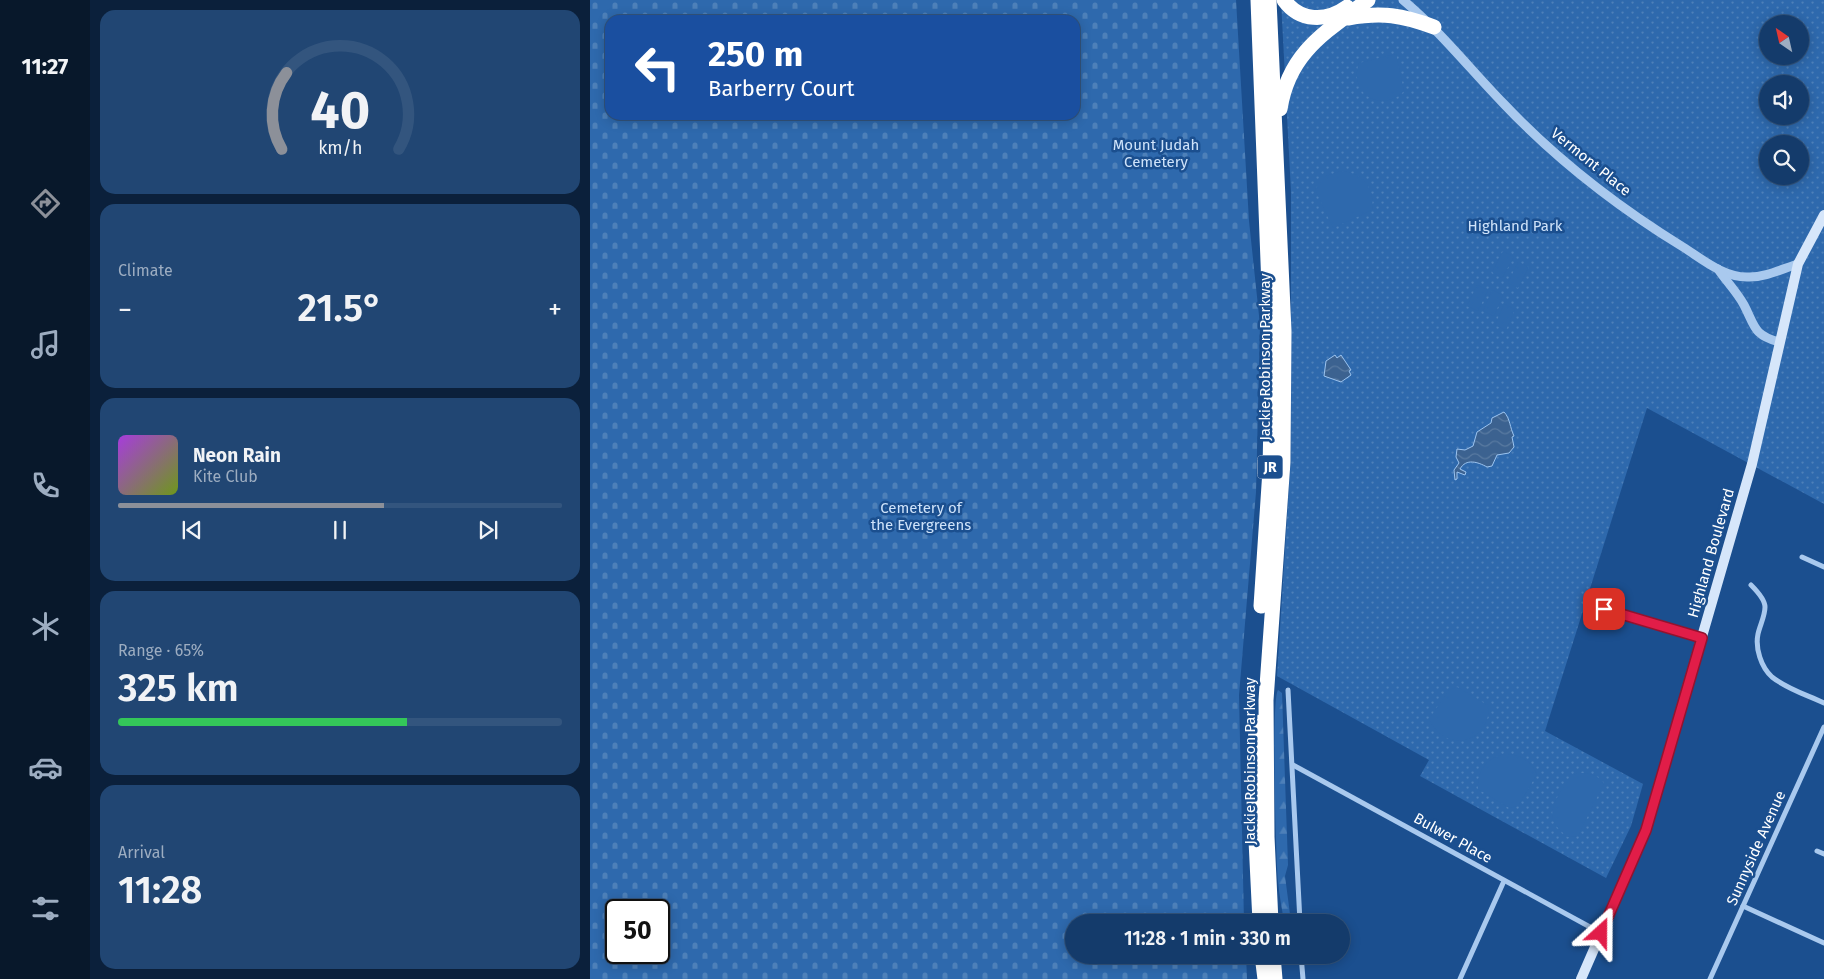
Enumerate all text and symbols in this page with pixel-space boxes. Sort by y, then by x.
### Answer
north arrow [1759,15,1809,65]
map controls [1759,15,1809,185]
text: 250 m [708,33,803,75]
icon: left [625,35,690,100]
text: 11:27 [22,53,68,80]
text: Barberry Court [708,75,855,102]
button: sound [1759,75,1809,125]
text: 40 [310,79,370,142]
street label: Vermont Place [1547,124,1635,200]
button: search [1759,135,1809,185]
park label: Mount Judah Cemetery [1113,136,1199,171]
text: km/h [318,137,362,159]
icon: directions [28,186,63,221]
park label: Highland Park [1468,217,1563,235]
text: Climate [118,261,173,280]
street label: Jackie Robinson Parkway [1256,273,1274,441]
text: 21.5° [298,285,382,331]
text: − [118,293,132,326]
text: + [548,293,562,326]
icon: music [28,327,63,362]
text: Neon Rain [193,444,281,467]
road number: JR [1258,456,1282,478]
text: Kite Club [193,467,258,486]
icon: phone [28,468,63,503]
street label: Highland Boulevard [1684,486,1738,620]
park label: Cemetery of the Evergreens [871,499,971,534]
icon: previous [178,516,206,544]
icon: pause [326,516,354,544]
icon: next [474,516,502,544]
pin [1583,588,1625,630]
icon: arrive [1590,595,1618,623]
icon: climate [28,609,63,644]
text: Range · 65% [118,641,204,660]
text: 325 km [118,665,239,711]
street label: Jackie Robinson Parkway [1241,677,1259,845]
icon: car [28,750,63,785]
street label: Sunnyside Avenue [1723,788,1789,908]
street label: Bulwer Place [1411,809,1495,867]
text: Arrival [118,843,165,862]
text: 11:28 [118,867,202,913]
icon: filters [28,891,63,926]
speed limit sign: 50 [605,899,670,964]
position arrow [1574,906,1626,958]
text: 11:28 · 1 min · 330 m [1124,927,1291,950]

